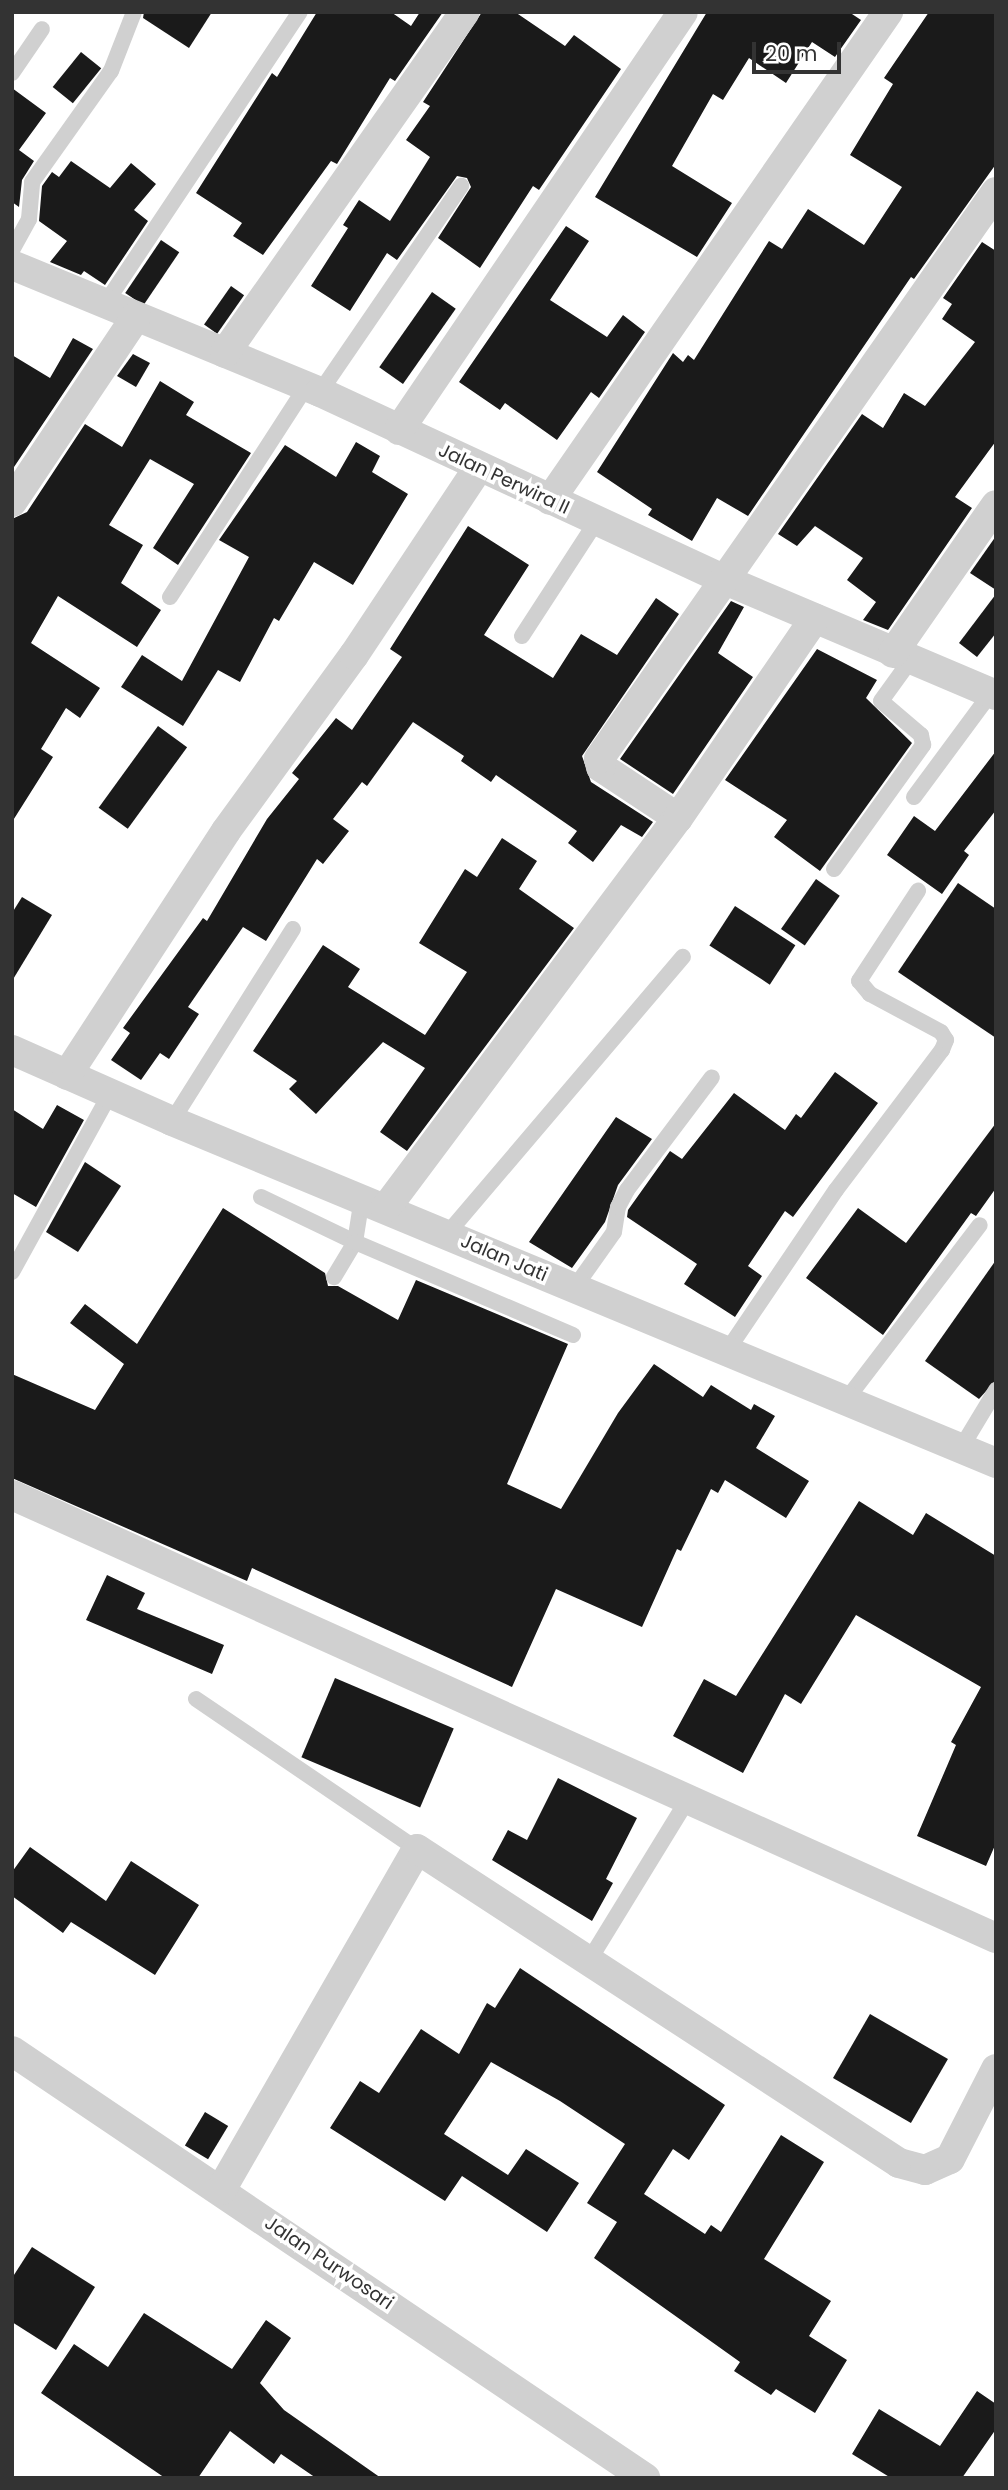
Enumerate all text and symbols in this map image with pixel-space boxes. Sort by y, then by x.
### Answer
scale bar [756,28,845,72]
text: 20 m [765,39,818,68]
street label: Jalan Perwira II [435,439,573,519]
street label: Jalan Jati [457,1229,551,1287]
street label: Jalan Purwosari [260,2212,398,2314]

